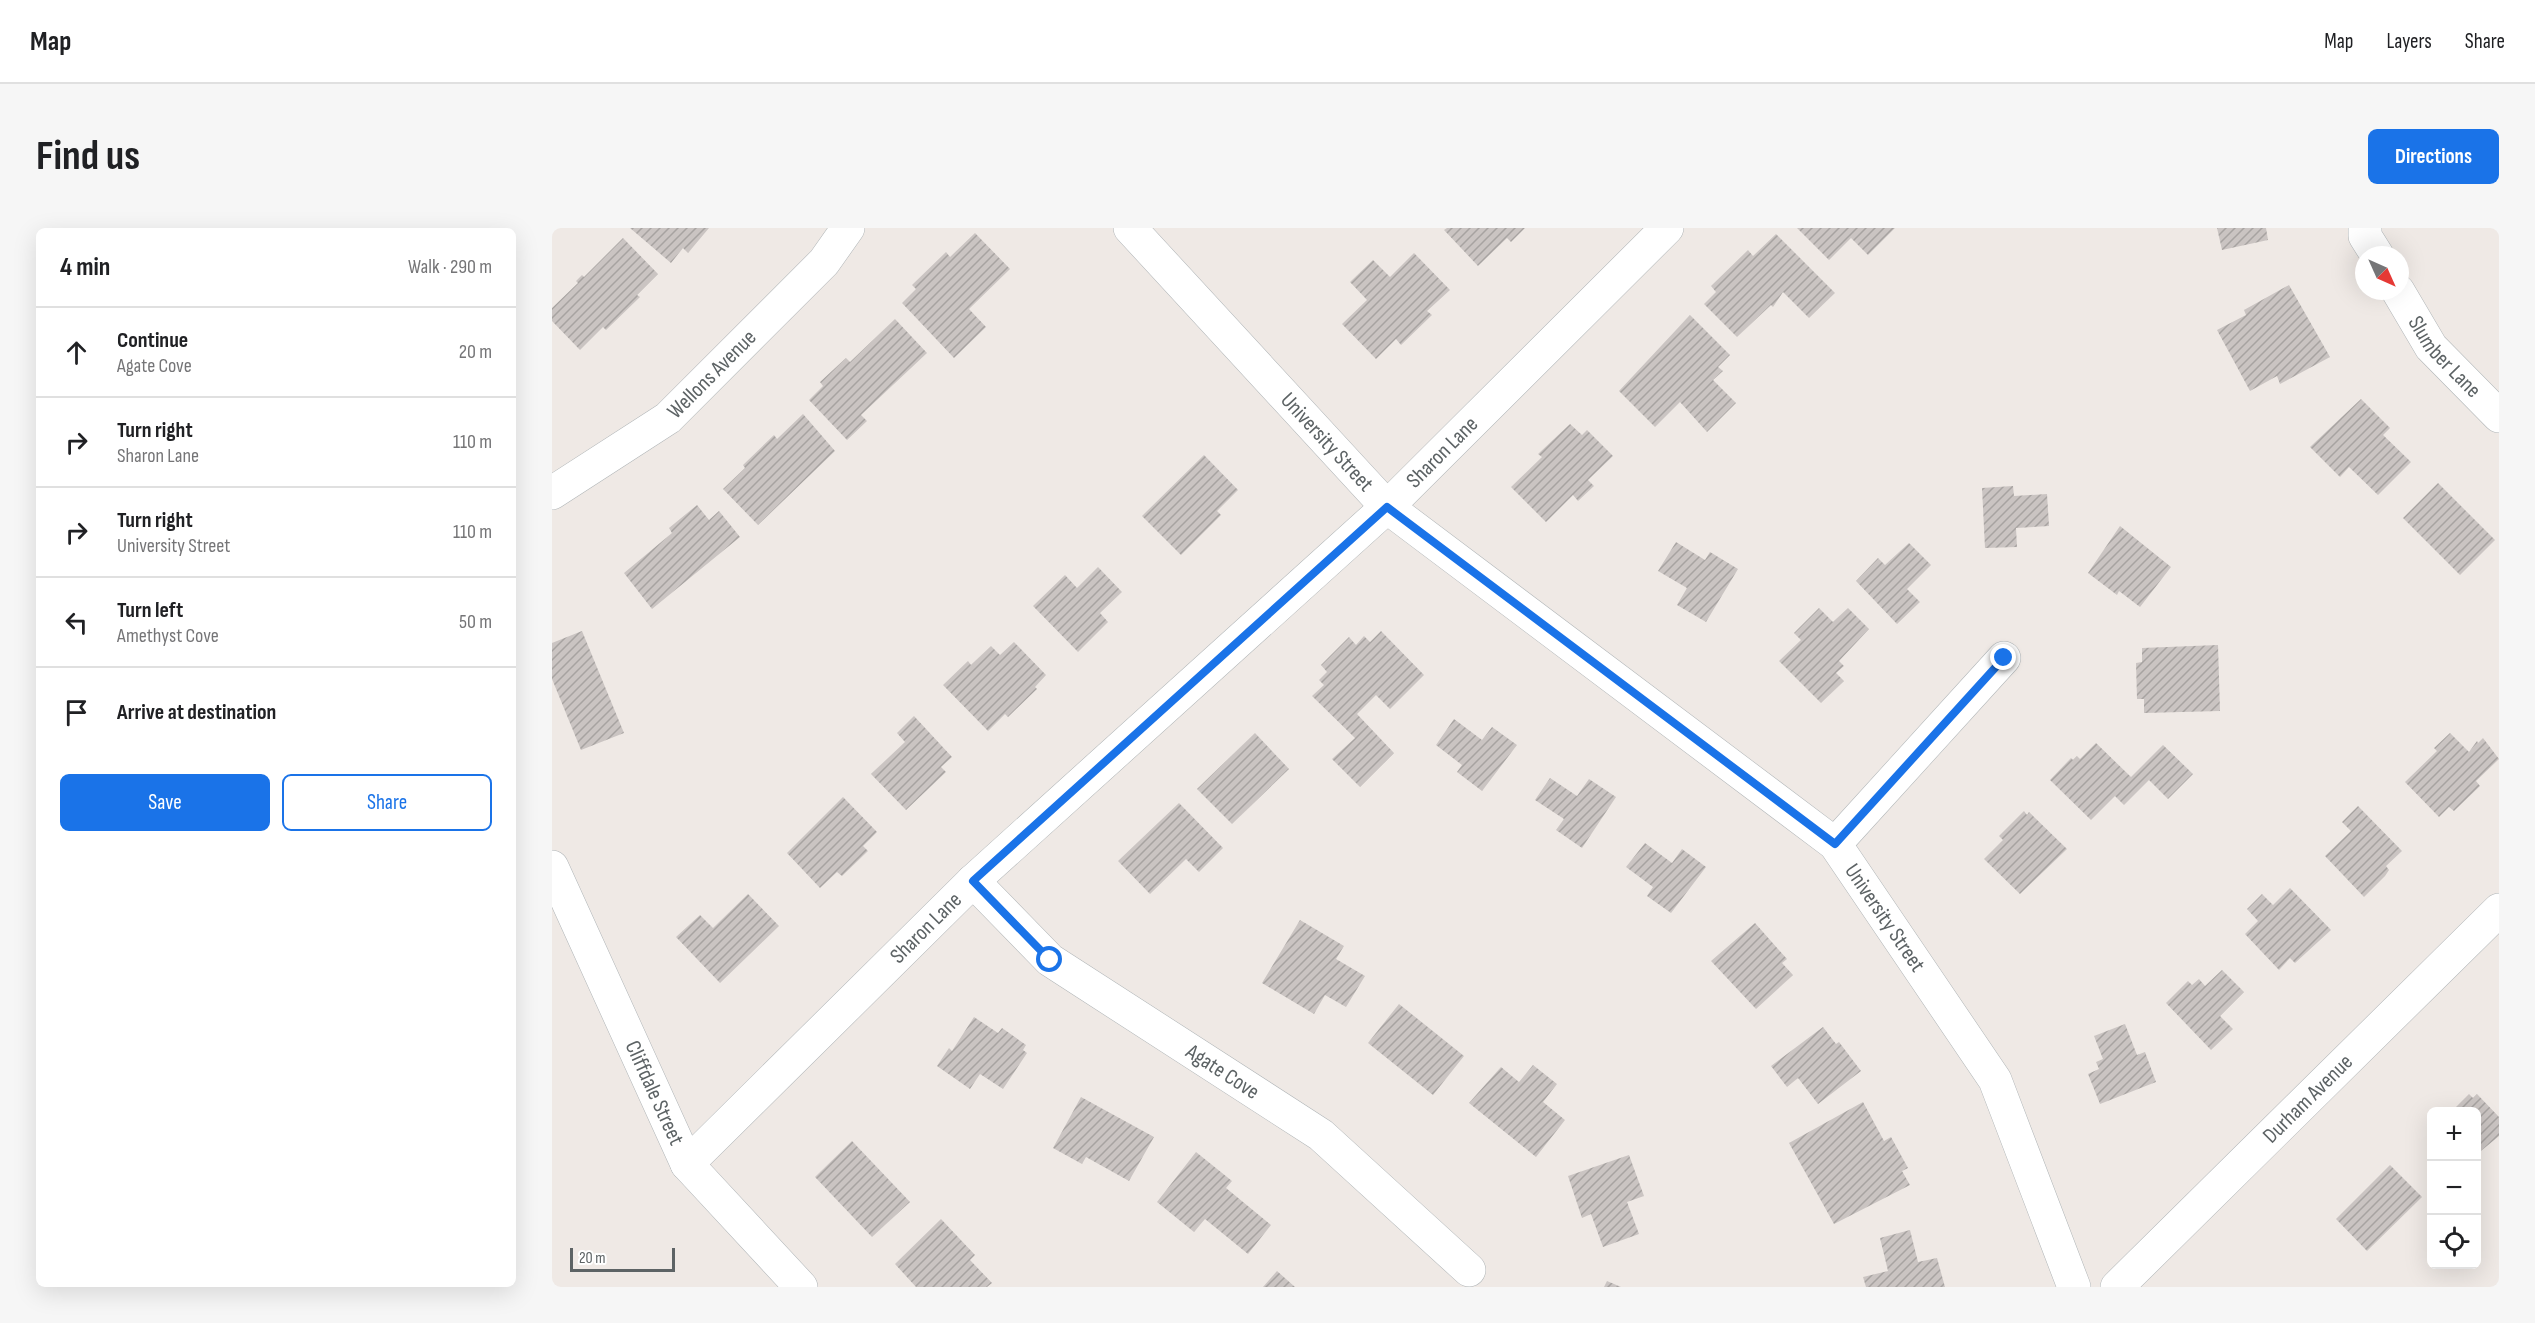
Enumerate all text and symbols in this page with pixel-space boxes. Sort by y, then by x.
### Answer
text: Map [30,25,71,58]
text: Map [2324,29,2353,54]
text: Layers [2386,29,2432,54]
text: Share [2465,29,2505,54]
button: Directions [2368,129,2499,184]
text: Find us [36,131,140,182]
north arrow [2355,246,2409,300]
text: 4 min [60,252,110,283]
text: Walk · 290 m [408,255,492,279]
street label: Slumber Lane [2402,311,2487,403]
street label: Wellons Avenue [662,324,762,424]
text: Continue [117,327,188,354]
icon: ahead [60,336,93,369]
text: 20 m [459,340,492,364]
text: Agate Cove [117,354,192,378]
street label: University Street [1275,387,1380,497]
street label: Sharon Lane [1401,411,1484,494]
text: Turn right [117,417,193,444]
icon: right [60,426,93,459]
text: 110 m [453,430,492,454]
text: Sharon Lane [117,444,199,468]
text: Turn right [117,507,193,534]
icon: right [60,516,93,549]
text: 110 m [453,520,492,544]
text: University Street [117,534,230,558]
text: Turn left [117,597,183,624]
icon: left [60,606,93,639]
text: 50 m [459,610,492,634]
text: Amethyst Cove [117,624,219,648]
route end [1990,644,2016,670]
icon: arrive [60,696,93,729]
text: Arrive at destination [117,699,276,726]
button: Save [60,774,270,831]
button: Share [282,774,492,831]
street label: University Street [1839,858,1931,977]
street label: Sharon Lane [884,886,967,969]
route start [1036,946,1062,972]
street label: Cliffdale Street [619,1036,690,1150]
street label: Agate Cove [1180,1037,1265,1105]
street label: Durham Avenue [2257,1048,2358,1149]
map controls [2427,1107,2481,1269]
button: + [2427,1107,2481,1161]
button: − [2427,1161,2481,1215]
button: locate [2427,1215,2481,1269]
scale bar [570,1245,675,1272]
text: 20 m [579,1249,606,1268]

